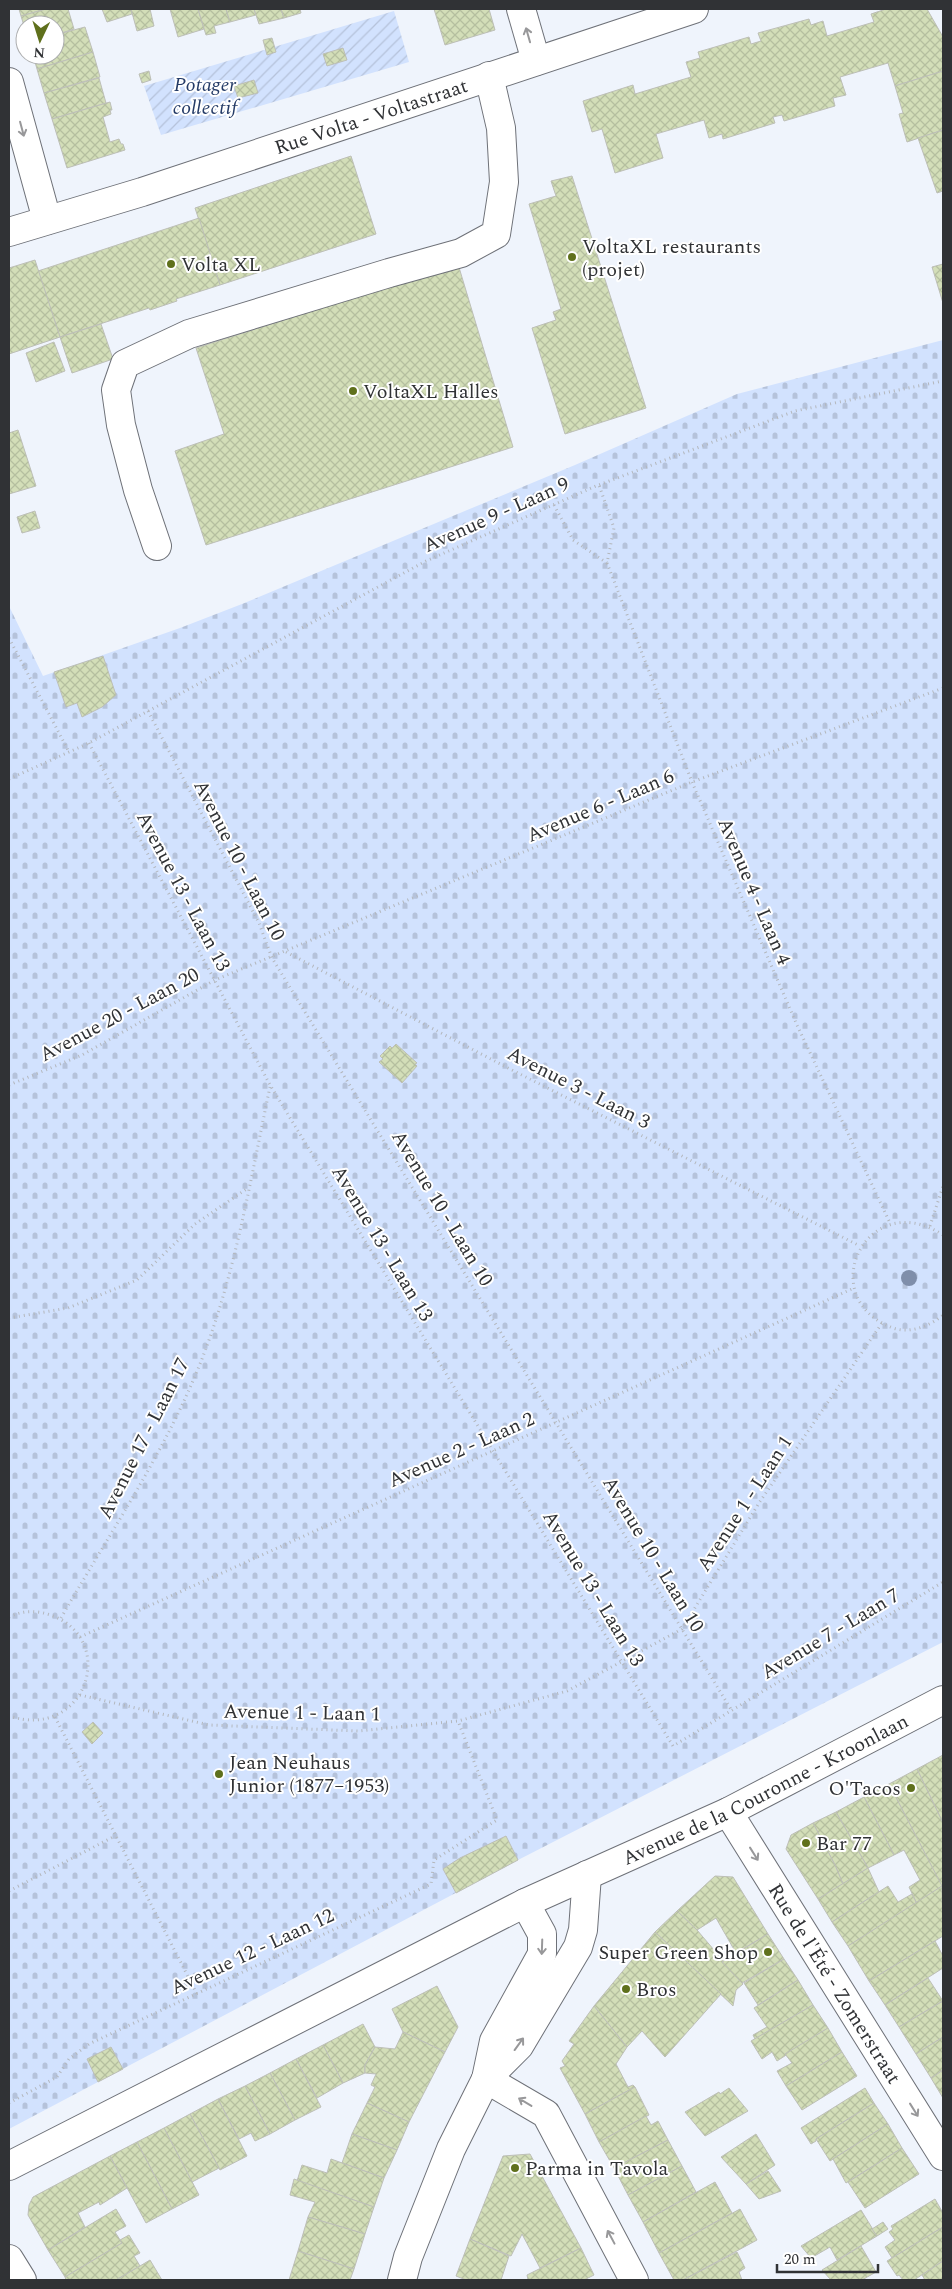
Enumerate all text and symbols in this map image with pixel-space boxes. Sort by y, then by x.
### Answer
north arrow [15,15,65,65]
one-way arrow [523,27,533,43]
text: N [33,42,46,63]
park label: Potager collectif [172,70,241,123]
street label: Rue Volta - Voltastraat [271,71,472,163]
one-way arrow [18,120,27,136]
place label: VoltaXL restaurants (projet) [582,232,761,285]
place label: Volta XL [181,250,261,280]
marker: VoltaXL restaurants (projet) [566,251,578,263]
marker: Volta XL [165,258,177,270]
place label: VoltaXL Halles [363,377,499,407]
marker: VoltaXL Halles [347,385,359,397]
street label: Avenue 9 - Laan 9 [418,469,574,561]
street label: Avenue 6 - Laan 6 [522,761,679,850]
street label: Avenue 10 - Laan 10 [185,775,293,946]
street label: Avenue 13 - Laan 13 [128,806,238,977]
street label: Avenue 4 - Laan 4 [710,813,799,970]
street label: Avenue 20 - Laan 20 [34,960,205,1070]
street label: Avenue 3 - Laan 3 [502,1039,655,1137]
street label: Avenue 10 - Laan 10 [384,1125,501,1292]
street label: Avenue 13 - Laan 13 [324,1160,441,1327]
street label: Avenue 17 - Laan 17 [90,1353,198,1524]
street label: Avenue 2 - Laan 2 [383,1404,539,1496]
street label: Avenue 1 - Laan 1 [689,1429,800,1578]
street label: Avenue 10 - Laan 10 [595,1471,712,1638]
street label: Avenue 13 - Laan 13 [535,1505,652,1672]
street label: Avenue 7 - Laan 7 [755,1580,906,1687]
street label: Avenue 1 - Laan 1 [223,1697,381,1729]
street label: Avenue de la Couronne - Kroonlaan [618,1706,914,1874]
place label: Jean Neuhaus Junior (1877–1953) [229,1748,389,1801]
marker: Jean Neuhaus Junior (1877–1953) [213,1768,225,1780]
place label: O'Tacos [828,1774,901,1804]
marker: O'Tacos [905,1782,917,1794]
place label: Bar 77 [816,1829,872,1859]
marker: Bar 77 [800,1837,812,1849]
one-way arrow [749,1846,759,1860]
street label: Rue de l'Été - Zomerstraat [760,1878,908,2090]
street label: Avenue 12 - Laan 12 [166,1901,339,2003]
place label: Super Green Shop [598,1938,758,1968]
one-way arrow [537,1939,546,1955]
marker: Super Green Shop [762,1946,774,1958]
place label: Bros [636,1975,677,2005]
marker: Bros [620,1983,632,1995]
one-way arrow [514,2037,524,2051]
one-way arrow [519,2097,533,2107]
one-way arrow [909,2103,920,2117]
place label: Parma in Tavola [525,2154,669,2184]
marker: Parma in Tavola [509,2162,521,2174]
one-way arrow [606,2230,615,2245]
scale bar [777,2242,878,2274]
text: 20 m [784,2248,816,2271]

